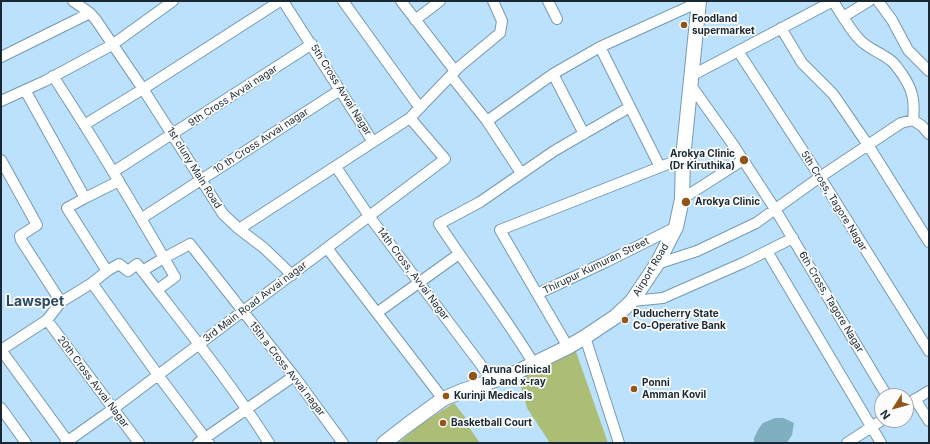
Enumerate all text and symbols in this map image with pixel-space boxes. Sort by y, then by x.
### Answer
place label: Foodland supermarket [692,13,755,36]
marker: Foodland supermarket [679,20,689,30]
street label: 5th Cross Avvai Nagar [308,42,374,138]
street label: 9th Cross Avvai nagar [186,63,280,129]
street label: 10 th Cross Avvai nagar [211,106,311,176]
street label: 1st cluny Main Road [164,125,224,211]
place label: Arokya Clinic (Dr Kiruthika) [669,148,735,172]
street label: 5th Cross, Tagore Nagar [798,149,870,253]
marker: Arokya Clinic (Dr Kiruthika) [738,154,750,166]
marker: Arokya Clinic [680,196,692,208]
place label: Arokya Clinic [695,196,760,208]
street label: 14th Cross, Avvai Nagar [374,225,452,323]
street label: Thirupur Kumuran Street [541,235,651,297]
street label: Airport Road [631,241,671,299]
street label: 6th Cross, Tagore Nagar [796,249,866,355]
street label: 3rd Main Road Avvai nagar [201,259,309,345]
district label: Lawspet [6,294,64,310]
place label: Puducherry State Co-Operative Bank [633,308,726,332]
marker: Puducherry State Co-Operative Bank [620,315,630,325]
street label: 15th a Cross Avvai nagar [247,320,327,418]
street label: 20th Cross Avvai Nagar [55,334,131,430]
place label: Aruna Clinical lab and x-ray [482,364,550,388]
marker: Aruna Clinical lab and x-ray [467,370,479,382]
place label: Ponni Amman Kovil [642,377,706,400]
marker: Ponni Amman Kovil [629,384,639,394]
north arrow [874,388,914,428]
place label: Kurinji Medicals [454,390,532,402]
marker: Kurinji Medicals [441,391,451,401]
text: N [877,407,893,422]
place label: Basketball Court [451,417,532,429]
marker: Basketball Court [438,418,448,428]

